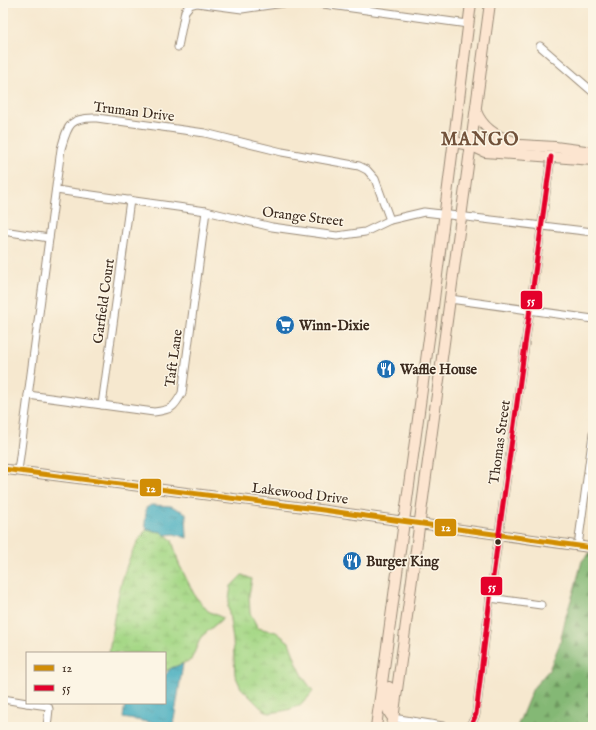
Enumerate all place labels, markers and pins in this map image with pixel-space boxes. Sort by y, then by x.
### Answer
supermarket icon: Winn-Dixie [274,314,296,336]
place label: Winn-Dixie [298,317,370,335]
restaurant icon: Waffle House [375,358,397,380]
place label: Waffle House [399,361,478,379]
unlabelled marker [493,537,503,547]
restaurant icon: Burger King [341,550,363,572]
place label: Burger King [366,553,440,571]

